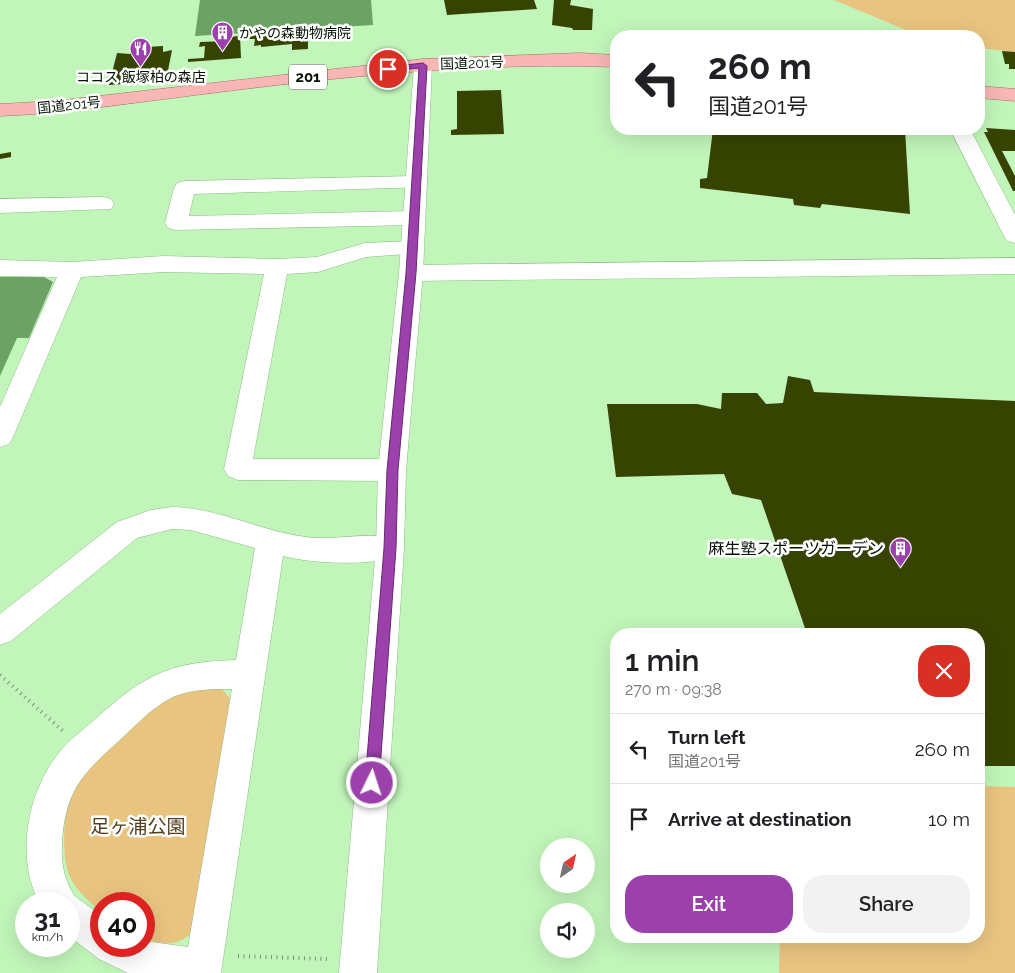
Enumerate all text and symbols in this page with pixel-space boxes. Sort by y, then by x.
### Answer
building icon: かやの森動物病院 [211,21,235,52]
place label: かやの森動物病院 [239,25,351,41]
restaurant icon: ココス 飯塚柏の森店 [129,37,153,68]
text: 260 m [708,46,811,87]
pin [367,48,409,90]
icon: left [625,50,690,115]
street label: 国道201号 [440,54,504,72]
icon: arrive [374,55,402,83]
road number: 201 [289,64,327,90]
place label: ココス 飯塚柏の森店 [76,69,206,85]
text: 国道201号 [708,93,808,119]
street label: 国道201号 [36,94,102,116]
building icon: 麻生塾スポーツガーデン [888,536,912,567]
place label: 麻生塾スポーツガーデン [708,539,884,558]
text: 1 min [625,643,700,678]
button: close [918,645,970,697]
text: 270 m · 09:38 [625,680,722,699]
text: Turn left [668,726,745,748]
icon: left [625,735,653,763]
text: 260 m [915,738,970,760]
text: 国道201号 [668,752,741,771]
position arrow [345,756,397,808]
icon: arrive [625,805,653,833]
text: Arrive at destination [668,808,852,830]
text: 10 m [928,808,970,830]
park label: 足ヶ浦公園 [90,815,186,837]
north arrow [540,838,595,892]
map controls [540,838,595,958]
button: Exit [625,875,793,933]
button: Share [803,875,970,933]
speed limit sign: 40 [90,892,155,957]
text: 31 [34,903,61,933]
button: sound [540,903,595,958]
text: km/h [32,930,63,944]

